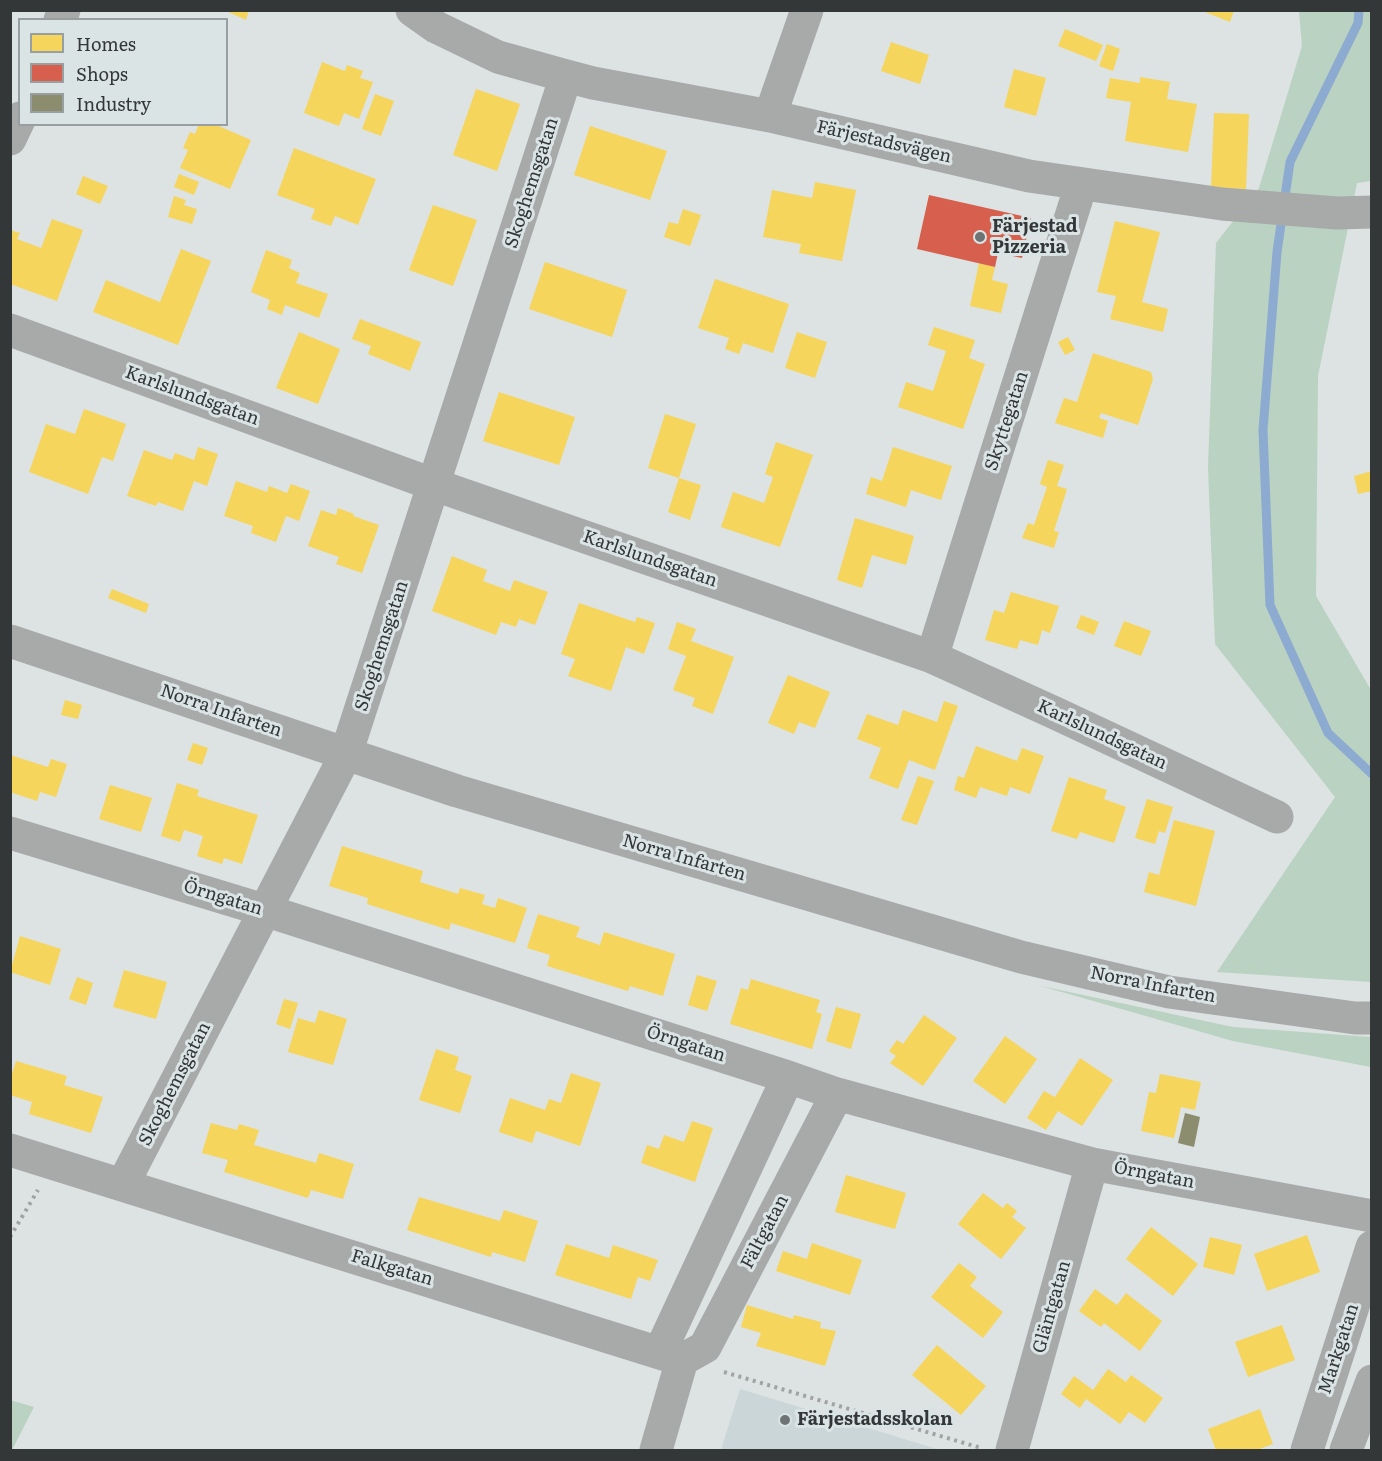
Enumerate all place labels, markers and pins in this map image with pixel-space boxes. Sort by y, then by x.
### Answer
place label: Färjestad Pizzeria [992,216,1078,258]
marker: Färjestad Pizzeria [973,230,987,244]
place label: Färjestadsskolan [797,1409,953,1431]
marker: Färjestadsskolan [778,1413,792,1427]

